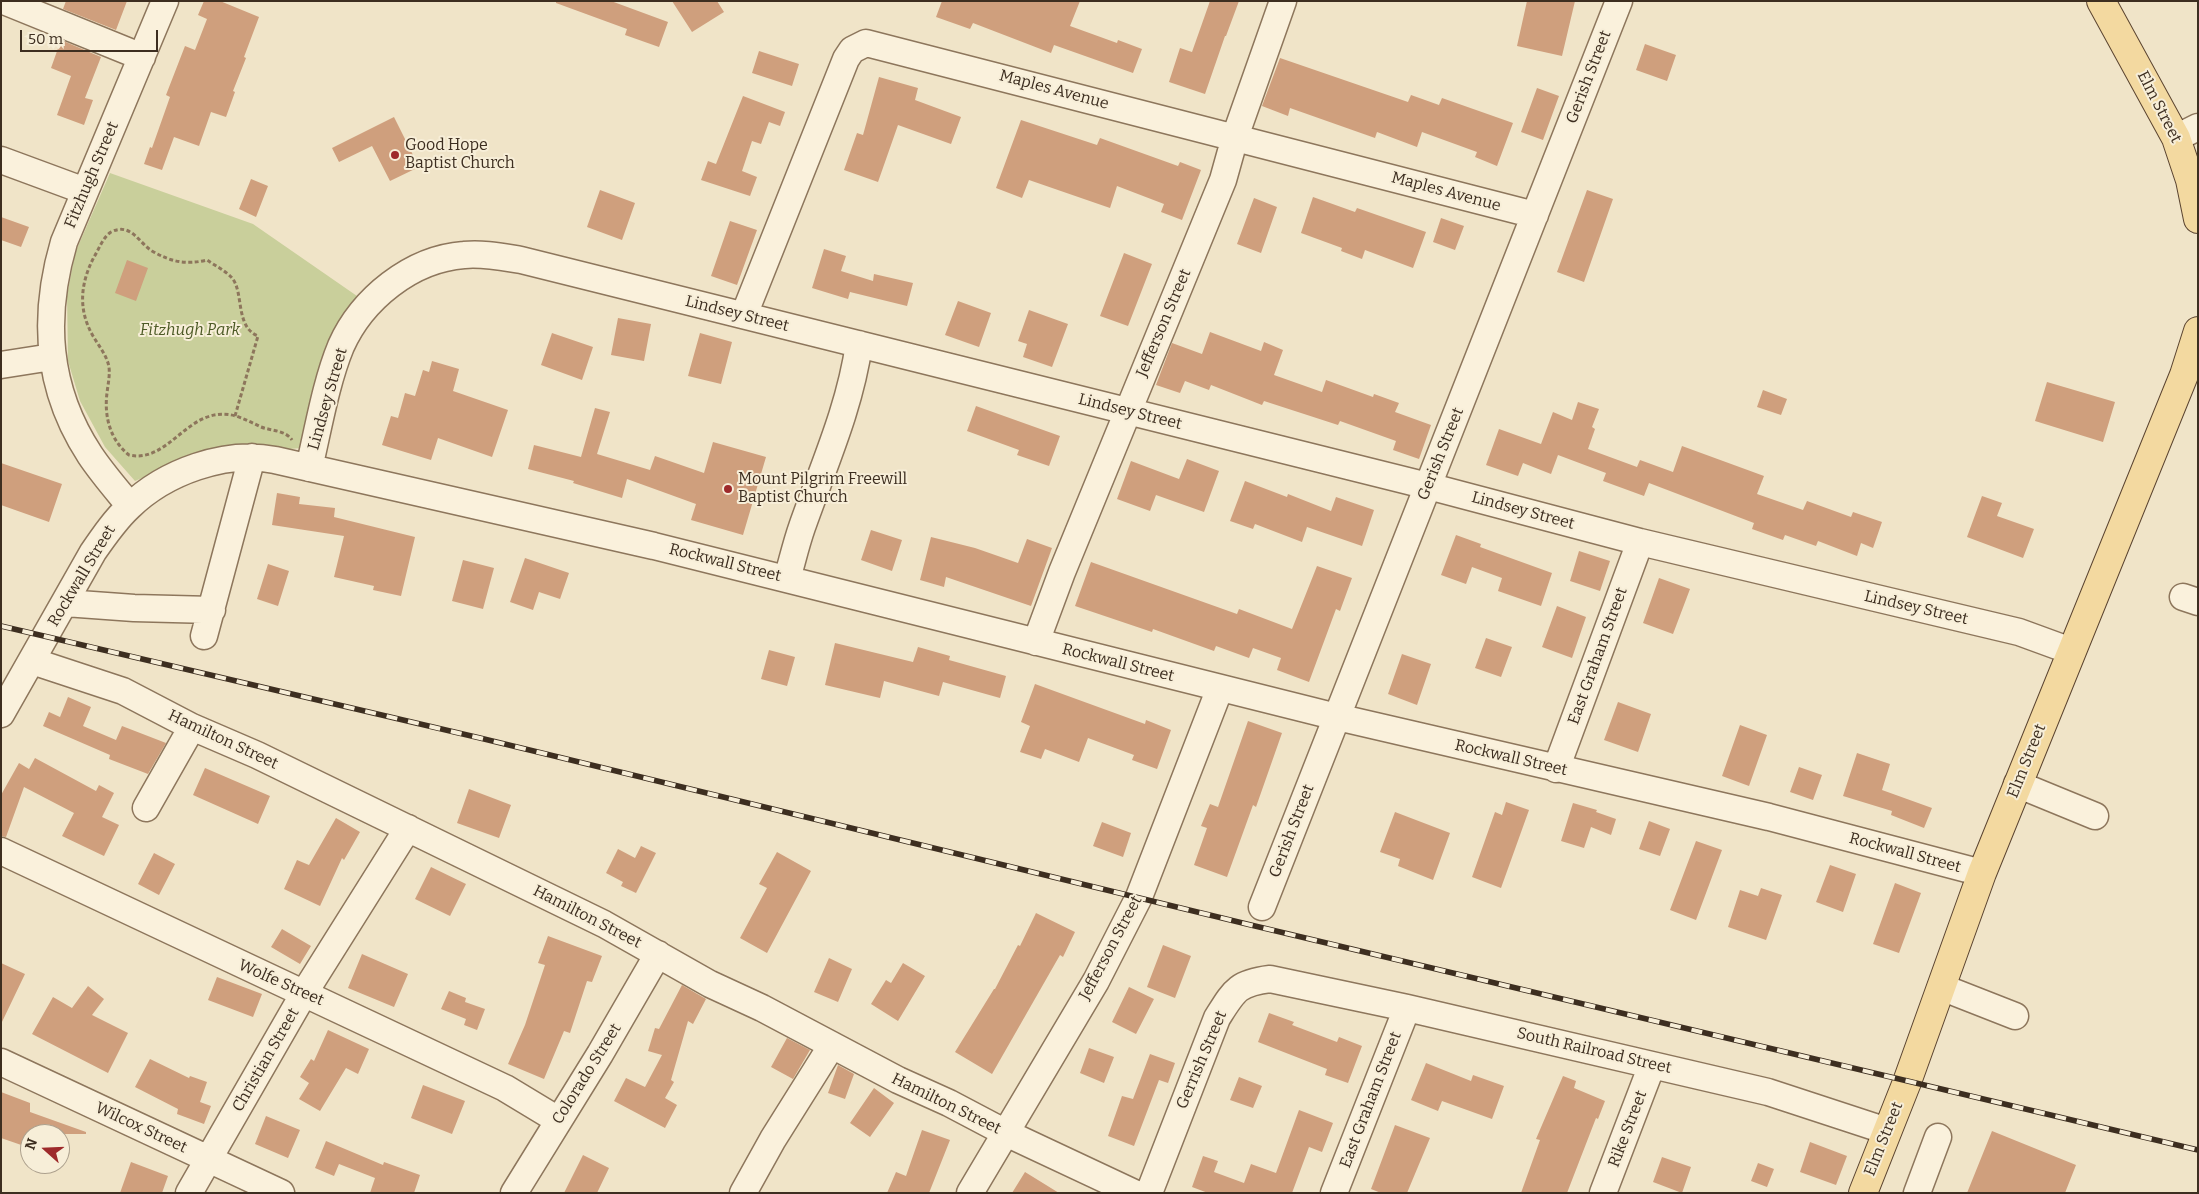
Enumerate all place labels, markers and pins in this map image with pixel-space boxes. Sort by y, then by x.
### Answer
place label: Good Hope Baptist Church [405,136,515,174]
marker: Good Hope Baptist Church [389,149,401,161]
place label: Mount Pilgrim Freewill Baptist Church [738,470,907,508]
marker: Mount Pilgrim Freewill Baptist Church [722,483,734,495]

